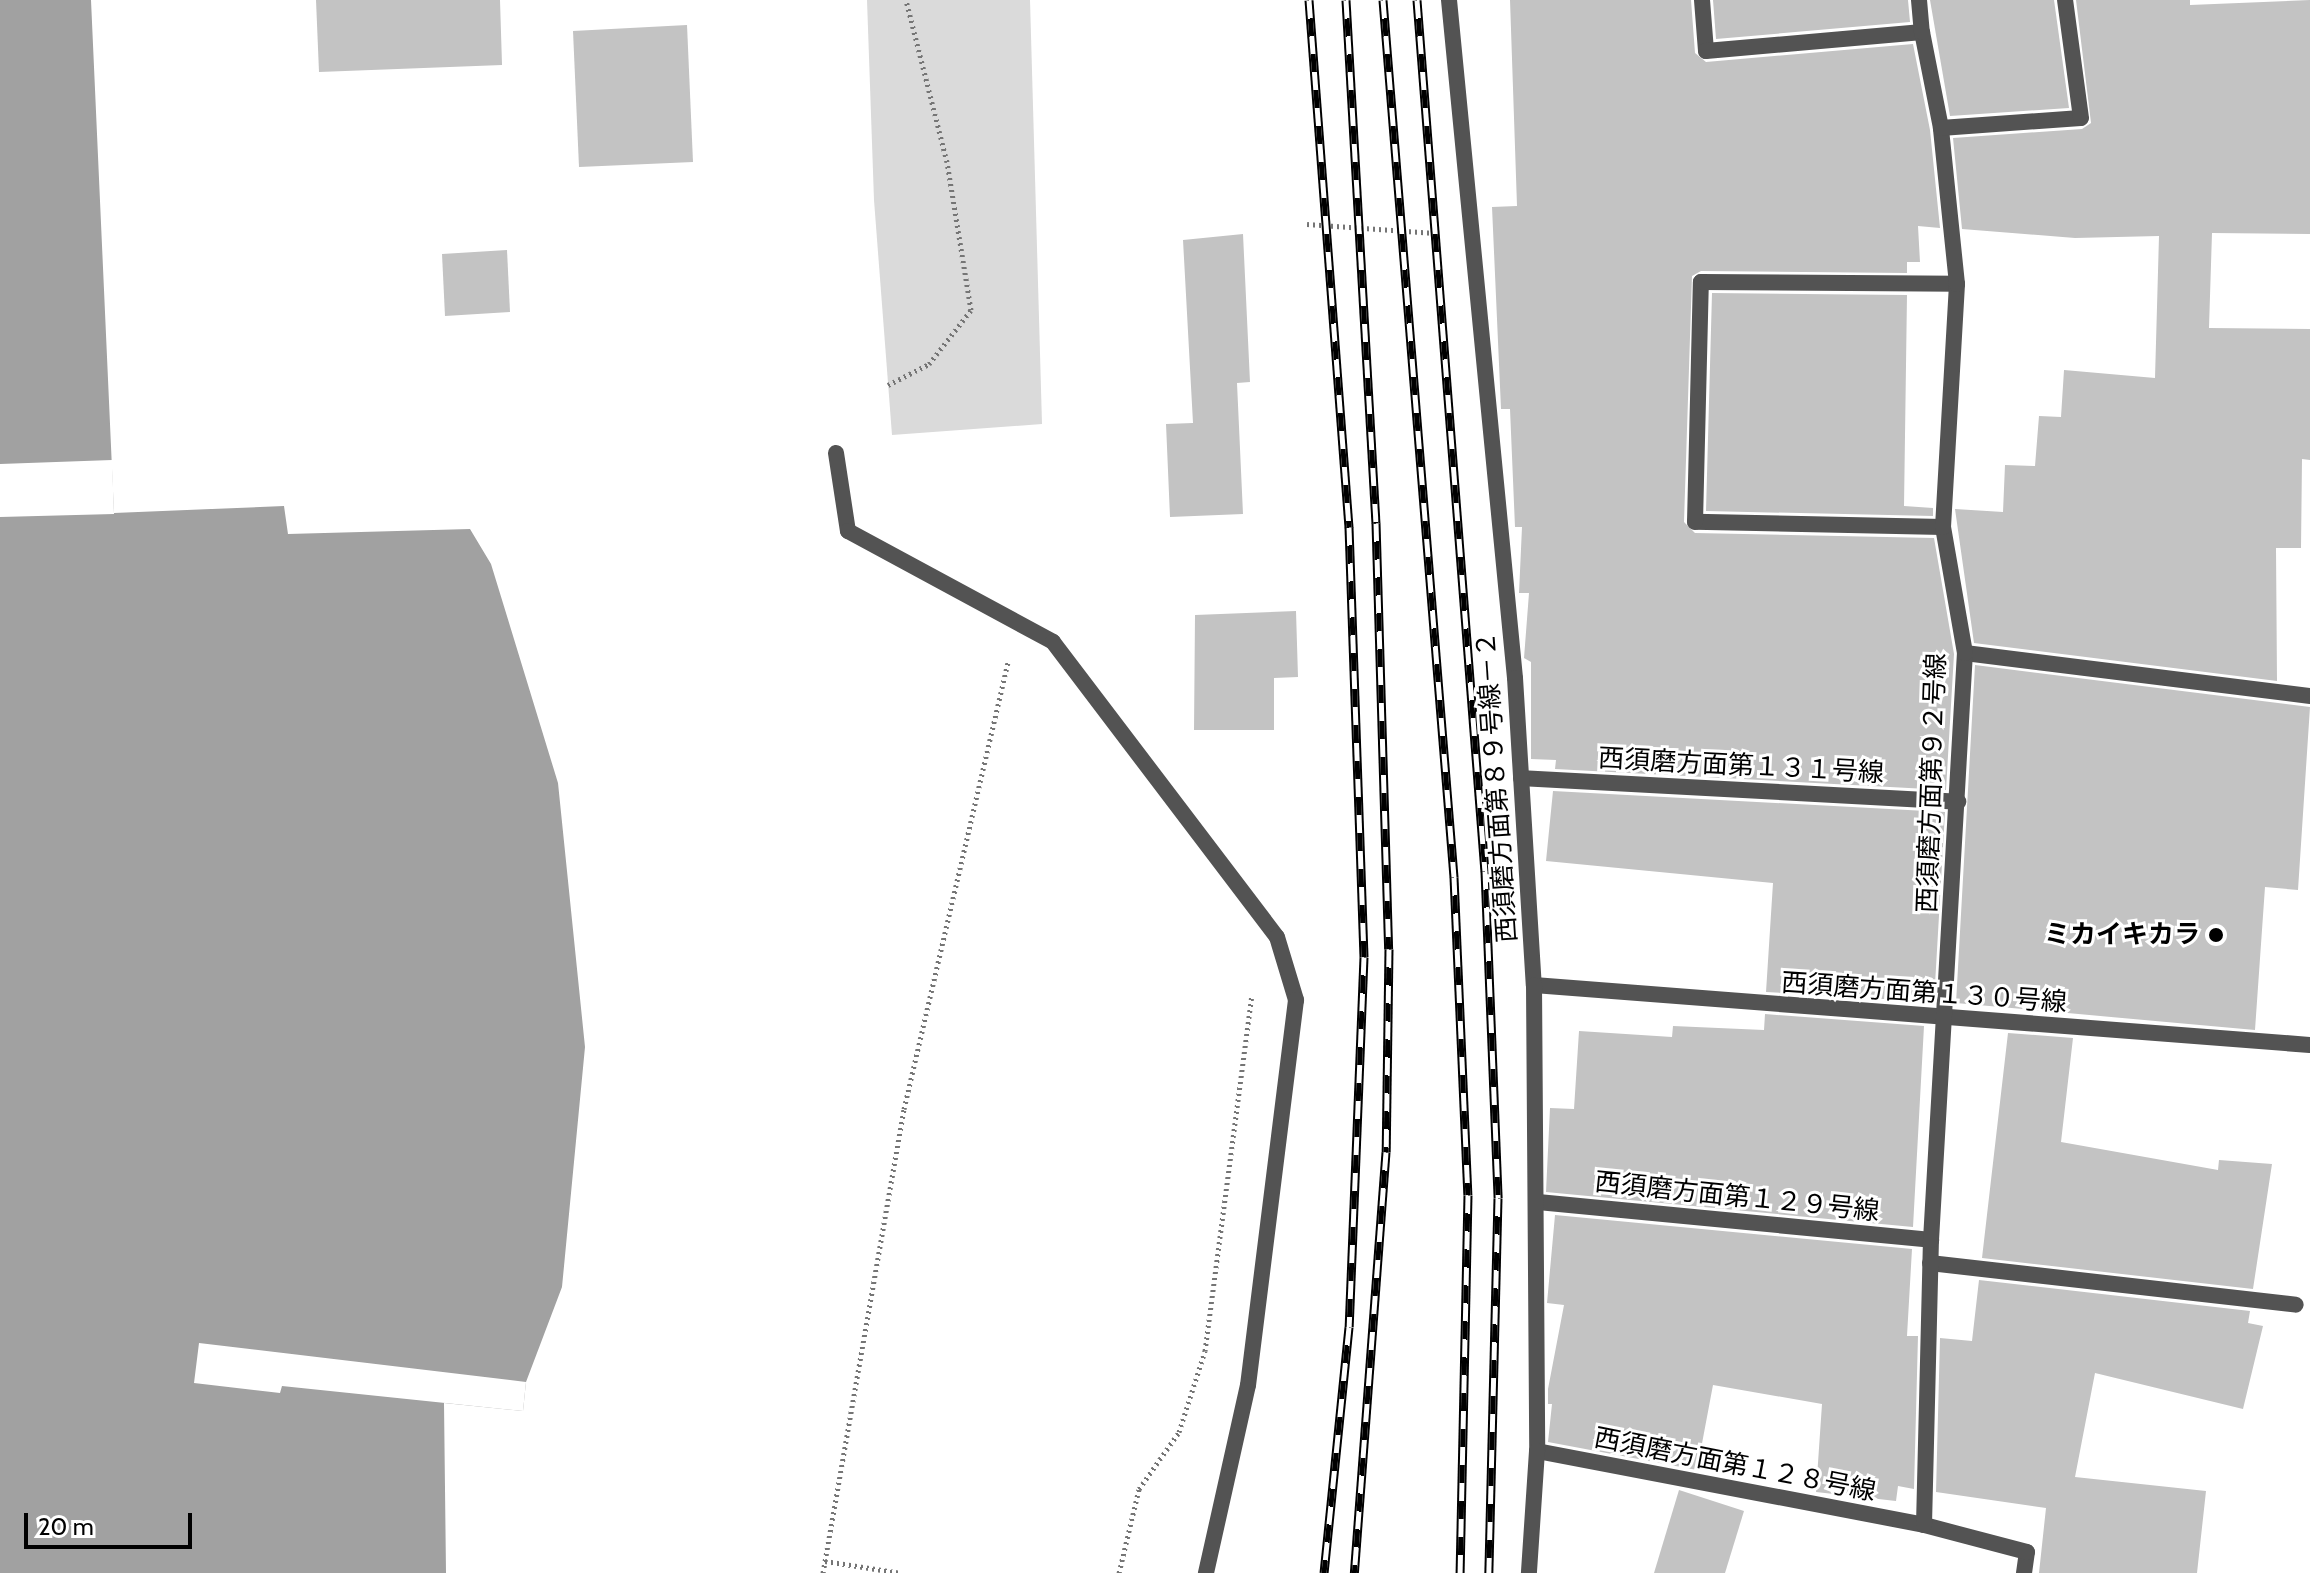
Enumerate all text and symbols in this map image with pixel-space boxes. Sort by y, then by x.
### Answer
street label: 西須磨方面第８９号線－２ [1471,630,1523,944]
street label: 西須磨方面第９２号線 [1912,653,1952,913]
street label: 西須磨方面第１３１号線 [1597,743,1885,789]
place label: ミカイキカラ [2044,919,2200,951]
marker: ミカイキカラ [2207,926,2225,944]
street label: 西須磨方面第１３０号線 [1780,967,2068,1019]
street label: 西須磨方面第１２９号線 [1593,1167,1881,1227]
street label: 西須磨方面第１２８号線 [1592,1422,1878,1508]
scale bar [28,1497,196,1547]
text: 20 m [38,1512,94,1541]

